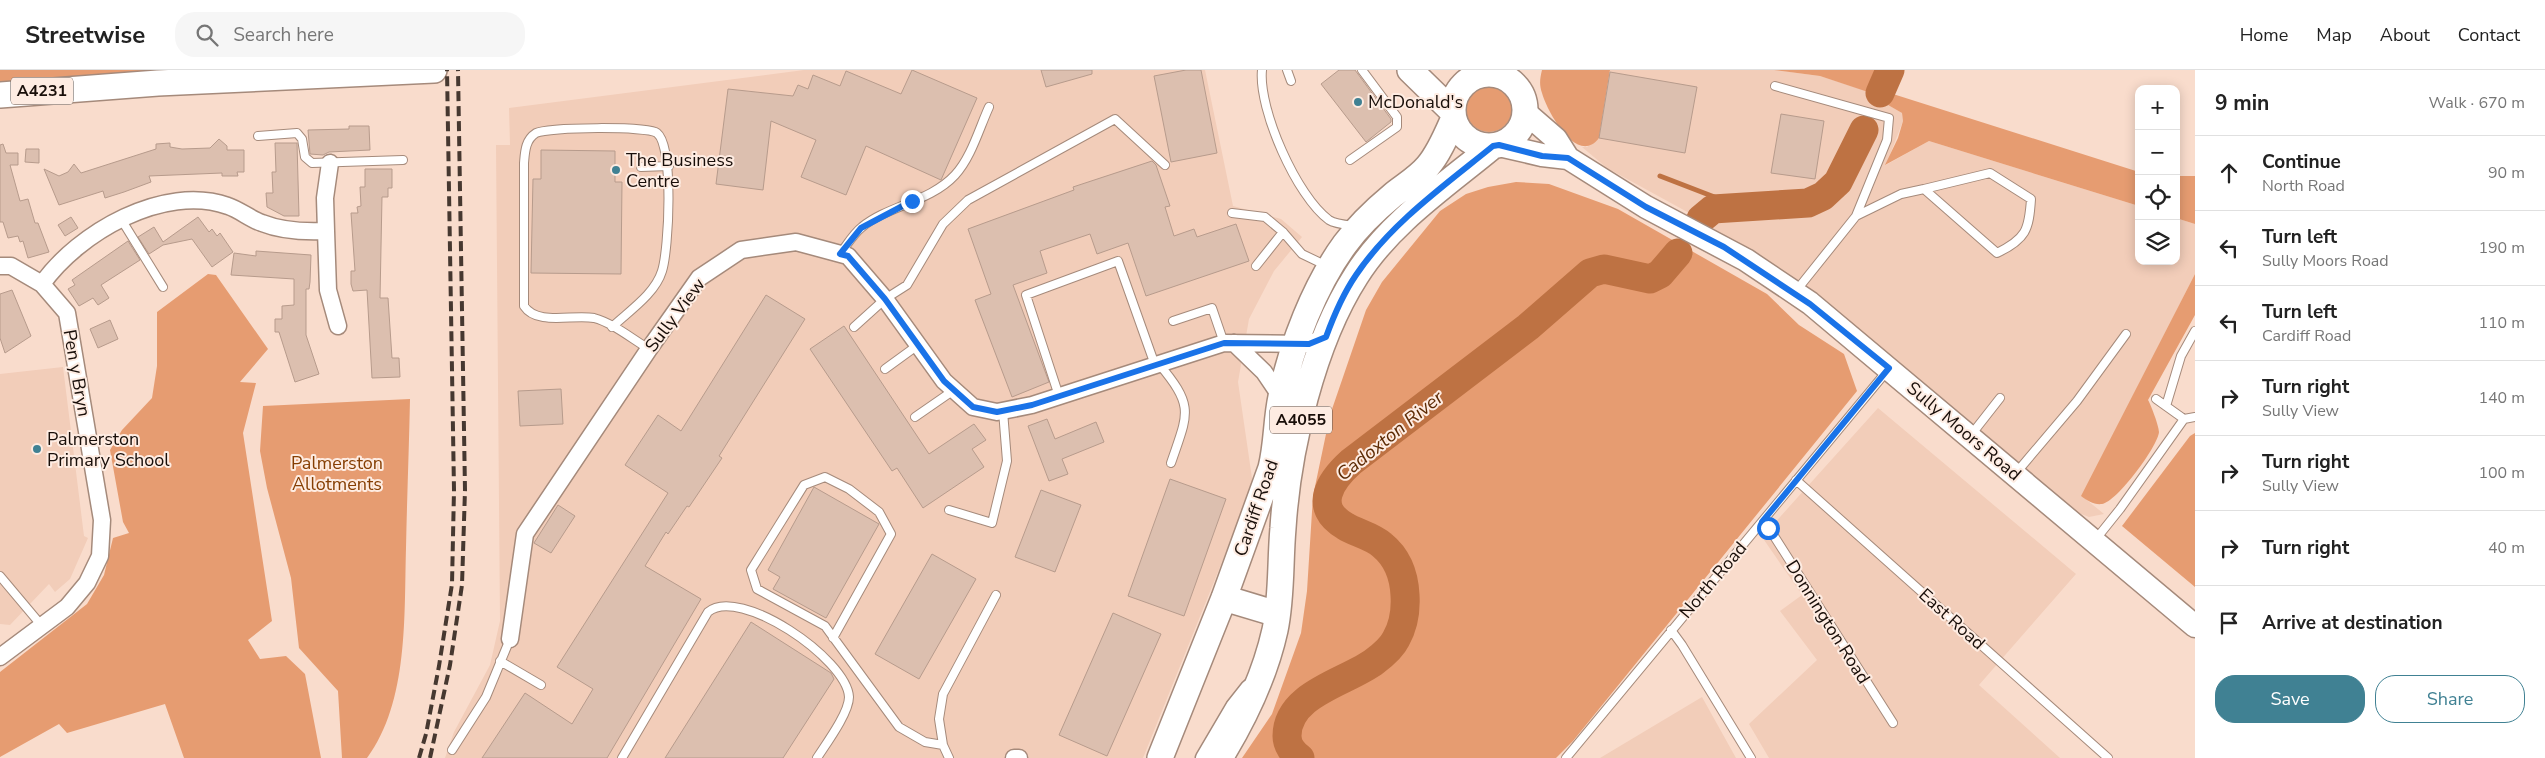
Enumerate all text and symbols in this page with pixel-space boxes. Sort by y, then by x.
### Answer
search box [175,12,525,57]
text: Streetwise [25,19,145,51]
icon: search [193,21,221,49]
text: Search here [233,22,334,48]
text: Home [2240,23,2288,47]
text: Map [2316,23,2352,47]
text: About [2380,23,2430,47]
text: Contact [2458,23,2520,47]
road number: A4231 [11,78,73,104]
map controls [2135,85,2180,265]
button: + [2135,85,2180,130]
text: 9 min [2215,89,2269,117]
place label: McDonald's [1368,90,1463,114]
text: Walk · 670 m [2429,92,2525,114]
marker: McDonald's [1352,96,1364,108]
button: − [2135,130,2180,175]
place label: The Business Centre [626,148,733,193]
text: Continue [2262,149,2341,175]
icon: ahead [2215,159,2243,187]
text: 90 m [2488,162,2525,184]
marker: The Business Centre [610,164,622,176]
button: locate [2135,175,2180,220]
text: North Road [2262,175,2345,197]
route end [901,190,924,213]
button: layers [2135,220,2180,265]
text: Turn left [2262,224,2337,250]
icon: left [2215,234,2243,262]
text: 190 m [2478,237,2525,259]
text: Sully Moors Road [2262,250,2389,272]
street label: Sully View [639,273,711,357]
text: Turn left [2262,299,2337,325]
icon: left [2215,309,2243,337]
text: 110 m [2478,312,2525,334]
text: Cardiff Road [2262,325,2351,347]
street label: Pen y Bryn [58,328,96,418]
text: Turn right [2262,374,2349,400]
street label: Sully Moors Road [1902,376,2026,486]
water label: Cadoxton River [1331,384,1450,487]
icon: right [2215,384,2243,412]
text: 140 m [2478,387,2525,409]
text: Sully View [2262,400,2339,422]
road number: A4055 [1270,406,1332,434]
place label: Palmerston Primary School [47,427,170,472]
marker: Palmerston Primary School [31,443,43,455]
text: Turn right [2262,449,2349,475]
park label: Palmerston Allotments [291,451,383,496]
street label: Cardiff Road [1228,457,1284,559]
icon: right [2215,459,2243,487]
text: 100 m [2478,462,2525,484]
text: Sully View [2262,475,2339,497]
route start [1757,517,1780,540]
icon: right [2215,534,2243,562]
text: Turn right [2262,535,2349,561]
street label: North Road [1674,537,1752,623]
text: 40 m [2488,537,2525,559]
street label: Donnington Road [1780,556,1876,688]
street label: East Road [1914,583,1990,655]
icon: arrive [2215,609,2243,637]
text: Arrive at destination [2262,610,2443,636]
button: Save [2215,675,2365,723]
button: Share [2375,675,2525,723]

